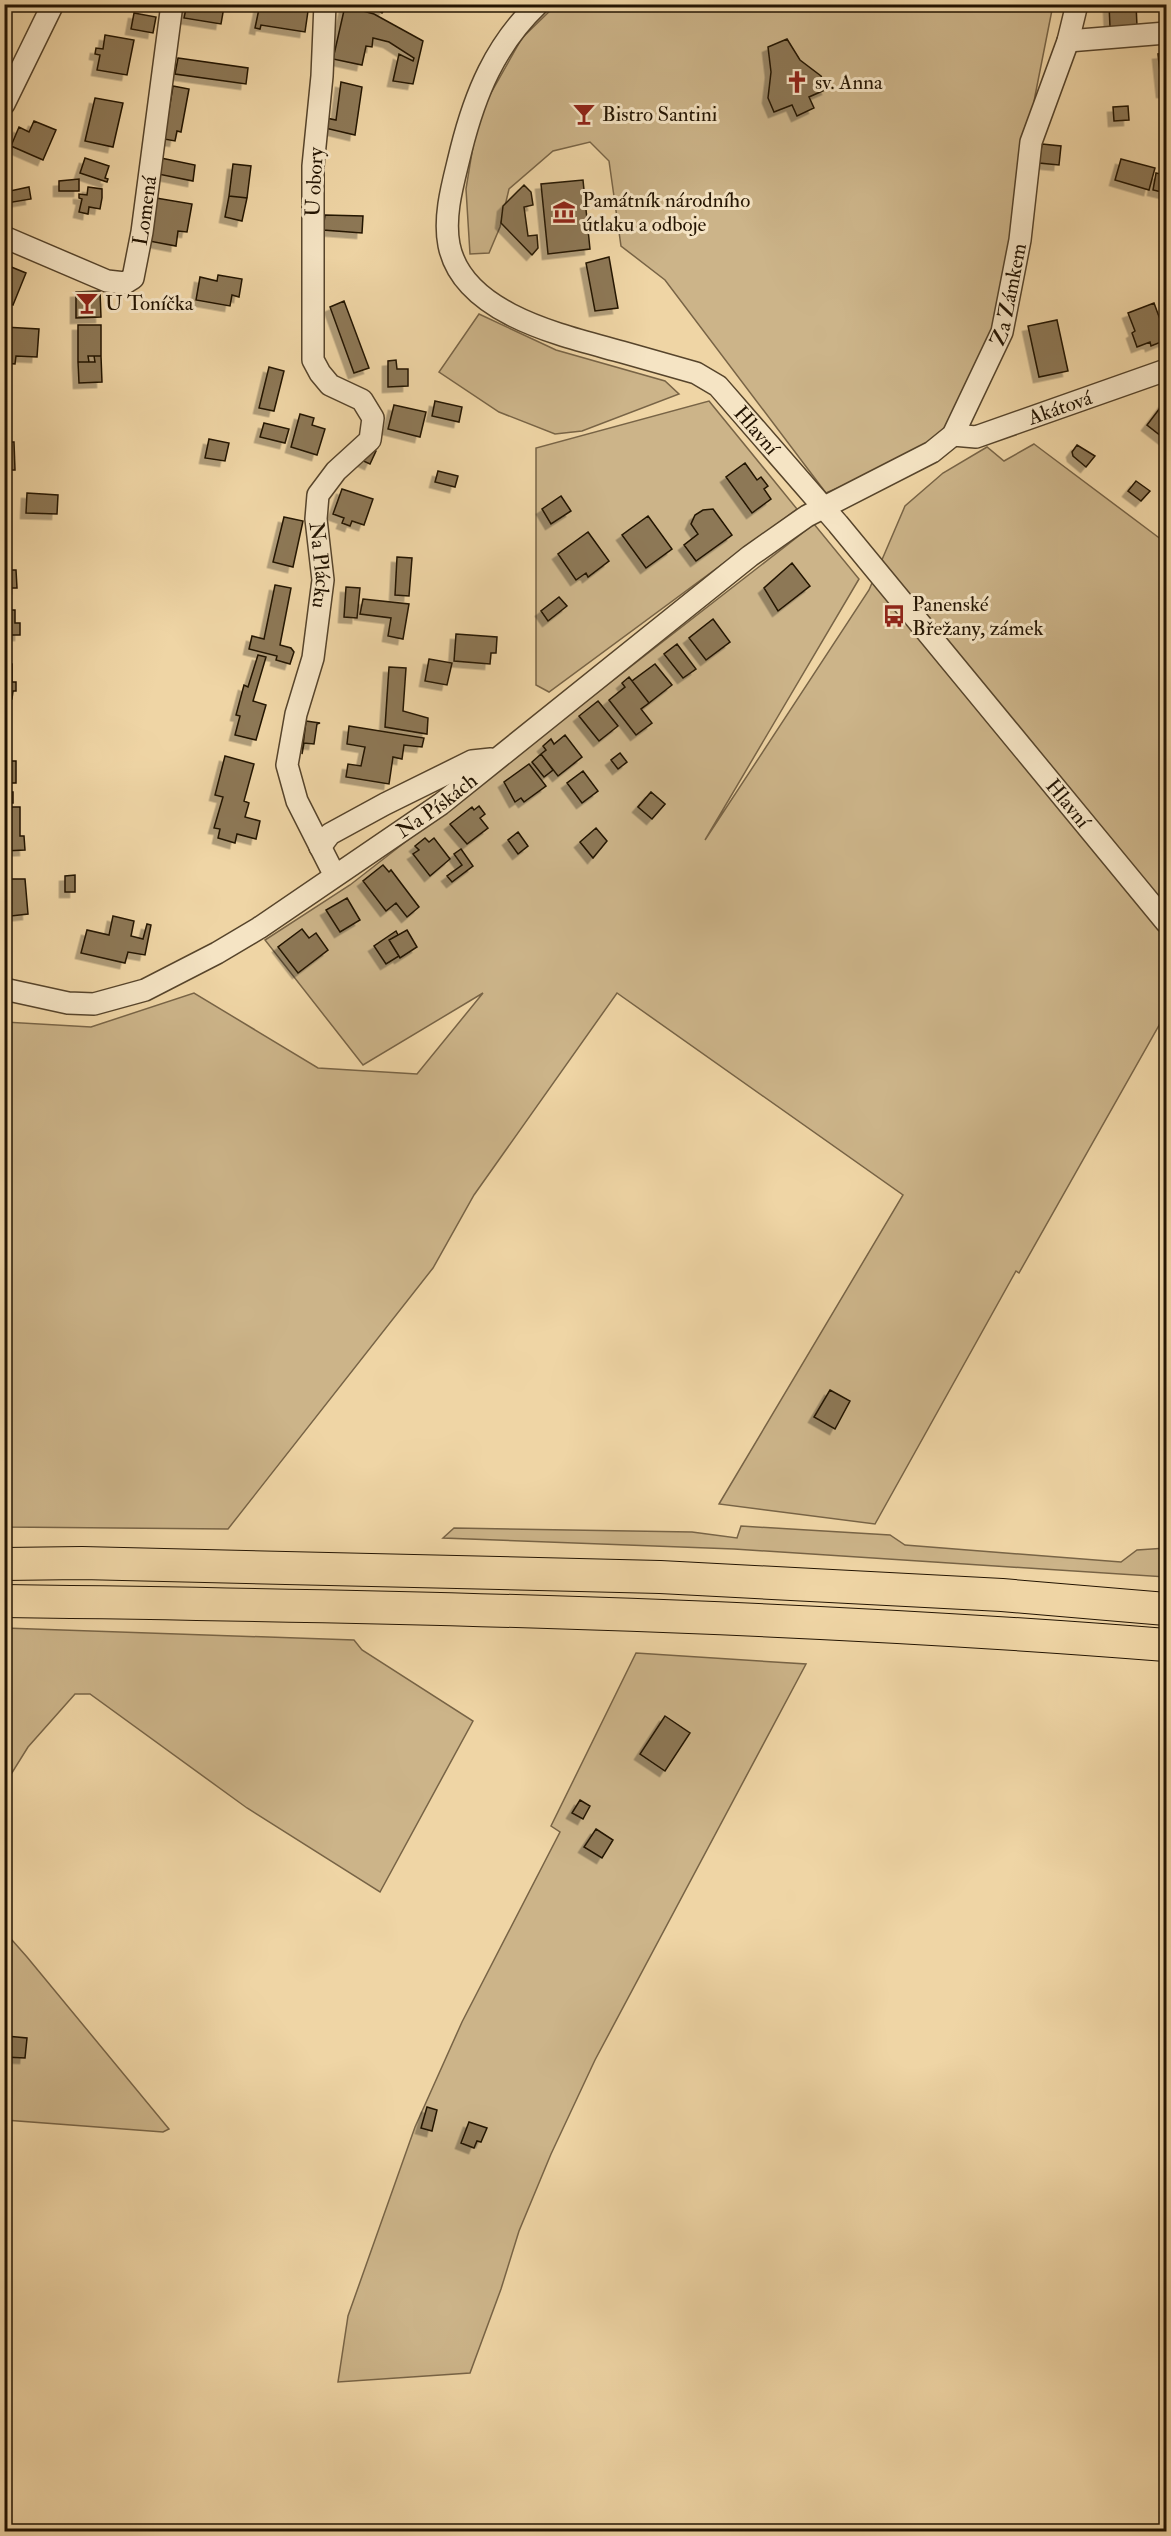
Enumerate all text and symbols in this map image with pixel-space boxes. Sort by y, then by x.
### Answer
church icon: sv. Anna [784,69,810,95]
place label: sv. Anna [815,69,883,96]
bar icon: Bistro Santini [571,101,597,127]
place label: Bistro Santini [602,101,718,128]
street label: U obory [299,146,330,217]
street label: Lomená [127,174,163,248]
place label: Památník národního útlaku a odboje [582,187,750,238]
museum icon: Památník národního útlaku a odboje [551,199,577,225]
street label: Za Zámkem [984,241,1033,351]
bar icon: U Toníčka [74,290,100,316]
place label: U Toníčka [105,290,194,317]
street label: Akátová [1023,384,1096,432]
street label: Hlavní [727,400,786,462]
street label: Na Plácku [302,520,336,610]
place label: Panenské Břežany, zámek [912,591,1044,642]
bus stop icon: Panenské Břežany, zámek [881,603,907,629]
street label: Na Pískách [391,767,483,845]
street label: Hlavní [1039,773,1097,835]

